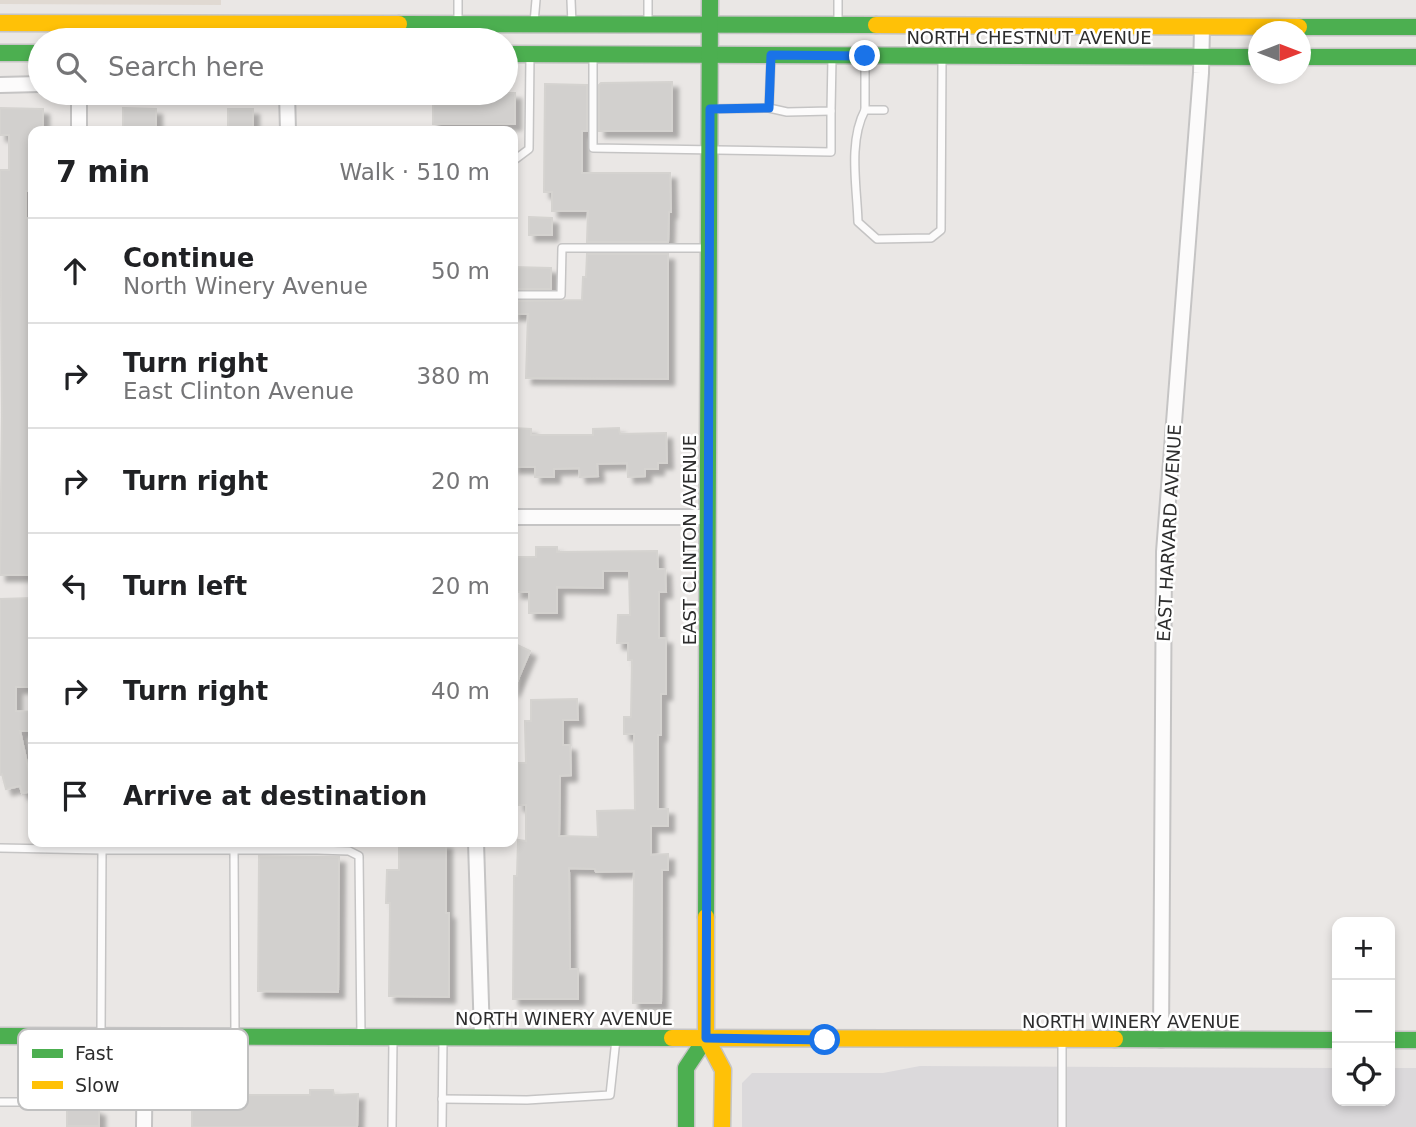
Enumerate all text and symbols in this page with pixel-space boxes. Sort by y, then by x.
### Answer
north arrow [1248,21,1311,84]
street label: NORTH CHESTNUT AVENUE [906,27,1152,48]
search box [28,28,518,105]
route end [849,40,880,71]
icon: search [52,48,90,86]
text: Search here [108,52,264,82]
text: 7 min [56,154,150,189]
text: Walk · 510 m [339,159,490,185]
text: Continue [123,243,254,273]
icon: ahead [56,252,94,290]
text: 50 m [431,258,490,284]
text: North Winery Avenue [123,273,368,299]
text: Turn right [123,348,268,378]
icon: right [56,357,94,395]
text: 380 m [416,363,490,389]
text: East Clinton Avenue [123,378,354,404]
street label: EAST HARVARD AVENUE [1153,424,1185,642]
street label: EAST CLINTON AVENUE [679,435,700,645]
icon: right [56,462,94,500]
text: Turn right [123,466,268,496]
text: 20 m [431,468,490,494]
icon: left [56,567,94,605]
text: Turn left [123,571,247,601]
text: 20 m [431,573,490,599]
icon: right [56,672,94,710]
text: Turn right [123,676,268,706]
text: 40 m [431,678,490,704]
icon: arrive [56,777,94,815]
text: Arrive at destination [123,781,427,811]
map controls [1332,917,1395,1106]
button: + [1332,917,1395,980]
button: − [1332,980,1395,1043]
street label: NORTH WINERY AVENUE [455,1008,673,1029]
street label: NORTH WINERY AVENUE [1022,1011,1240,1032]
route start [809,1024,840,1055]
legend [18,1029,248,1110]
text: Fast [75,1042,113,1064]
button: locate [1332,1043,1395,1106]
text: Slow [75,1074,120,1096]

